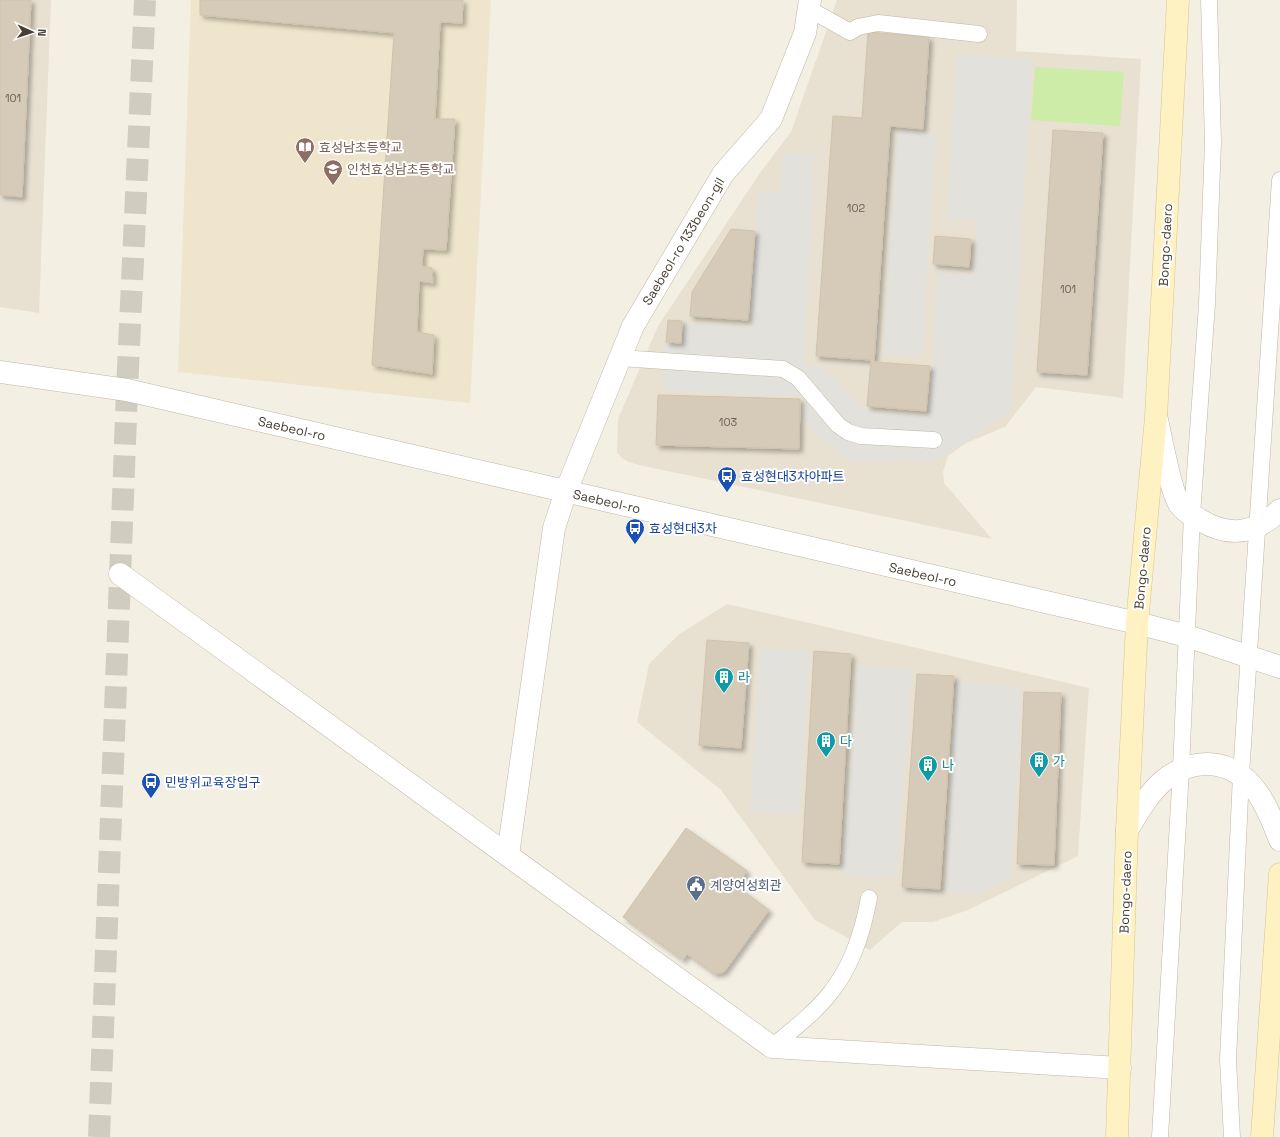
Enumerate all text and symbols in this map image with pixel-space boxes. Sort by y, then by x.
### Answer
north arrow [12,12,52,52]
text: N [35,28,49,37]
house number: 101 [5,91,21,105]
library icon: 효성남초등학교 [294,136,316,164]
place label: 효성남초등학교 [319,139,403,156]
school or university icon: 인천효성남초등학교 [322,158,344,186]
place label: 인천효성남초등학교 [347,161,455,178]
street label: Saebeol-ro 133beon-gil [639,174,728,308]
house number: 102 [847,201,866,215]
street label: Bongo-daero [1155,203,1176,287]
house number: 101 [1060,282,1076,296]
street label: Saebeol-ro [256,412,327,445]
house number: 103 [719,415,738,429]
bus stop icon: 효성현대3차아파트 [716,465,738,493]
place label: 효성현대3차아파트 [741,468,845,485]
street label: Saebeol-ro [571,485,642,518]
bus stop icon: 효성현대3차 [624,517,646,545]
place label: 효성현대3차 [649,520,717,537]
street label: Bongo-daero [1130,526,1155,610]
street label: Saebeol-ro [887,558,958,591]
building icon: 라 [713,666,735,694]
place label: 라 [738,669,750,686]
building icon: 다 [815,730,837,758]
place label: 다 [840,733,852,750]
building icon: 가 [1028,750,1050,778]
place label: 가 [1053,753,1065,770]
building icon: 나 [917,754,939,782]
place label: 나 [942,757,954,774]
bus stop icon: 민방위교육장입구 [140,771,162,799]
place label: 민방위교육장입구 [165,774,261,791]
street label: Bongo-daero [1116,850,1135,934]
public building icon: 계양여성회관 [685,874,707,902]
place label: 계양여성회관 [710,877,782,894]

